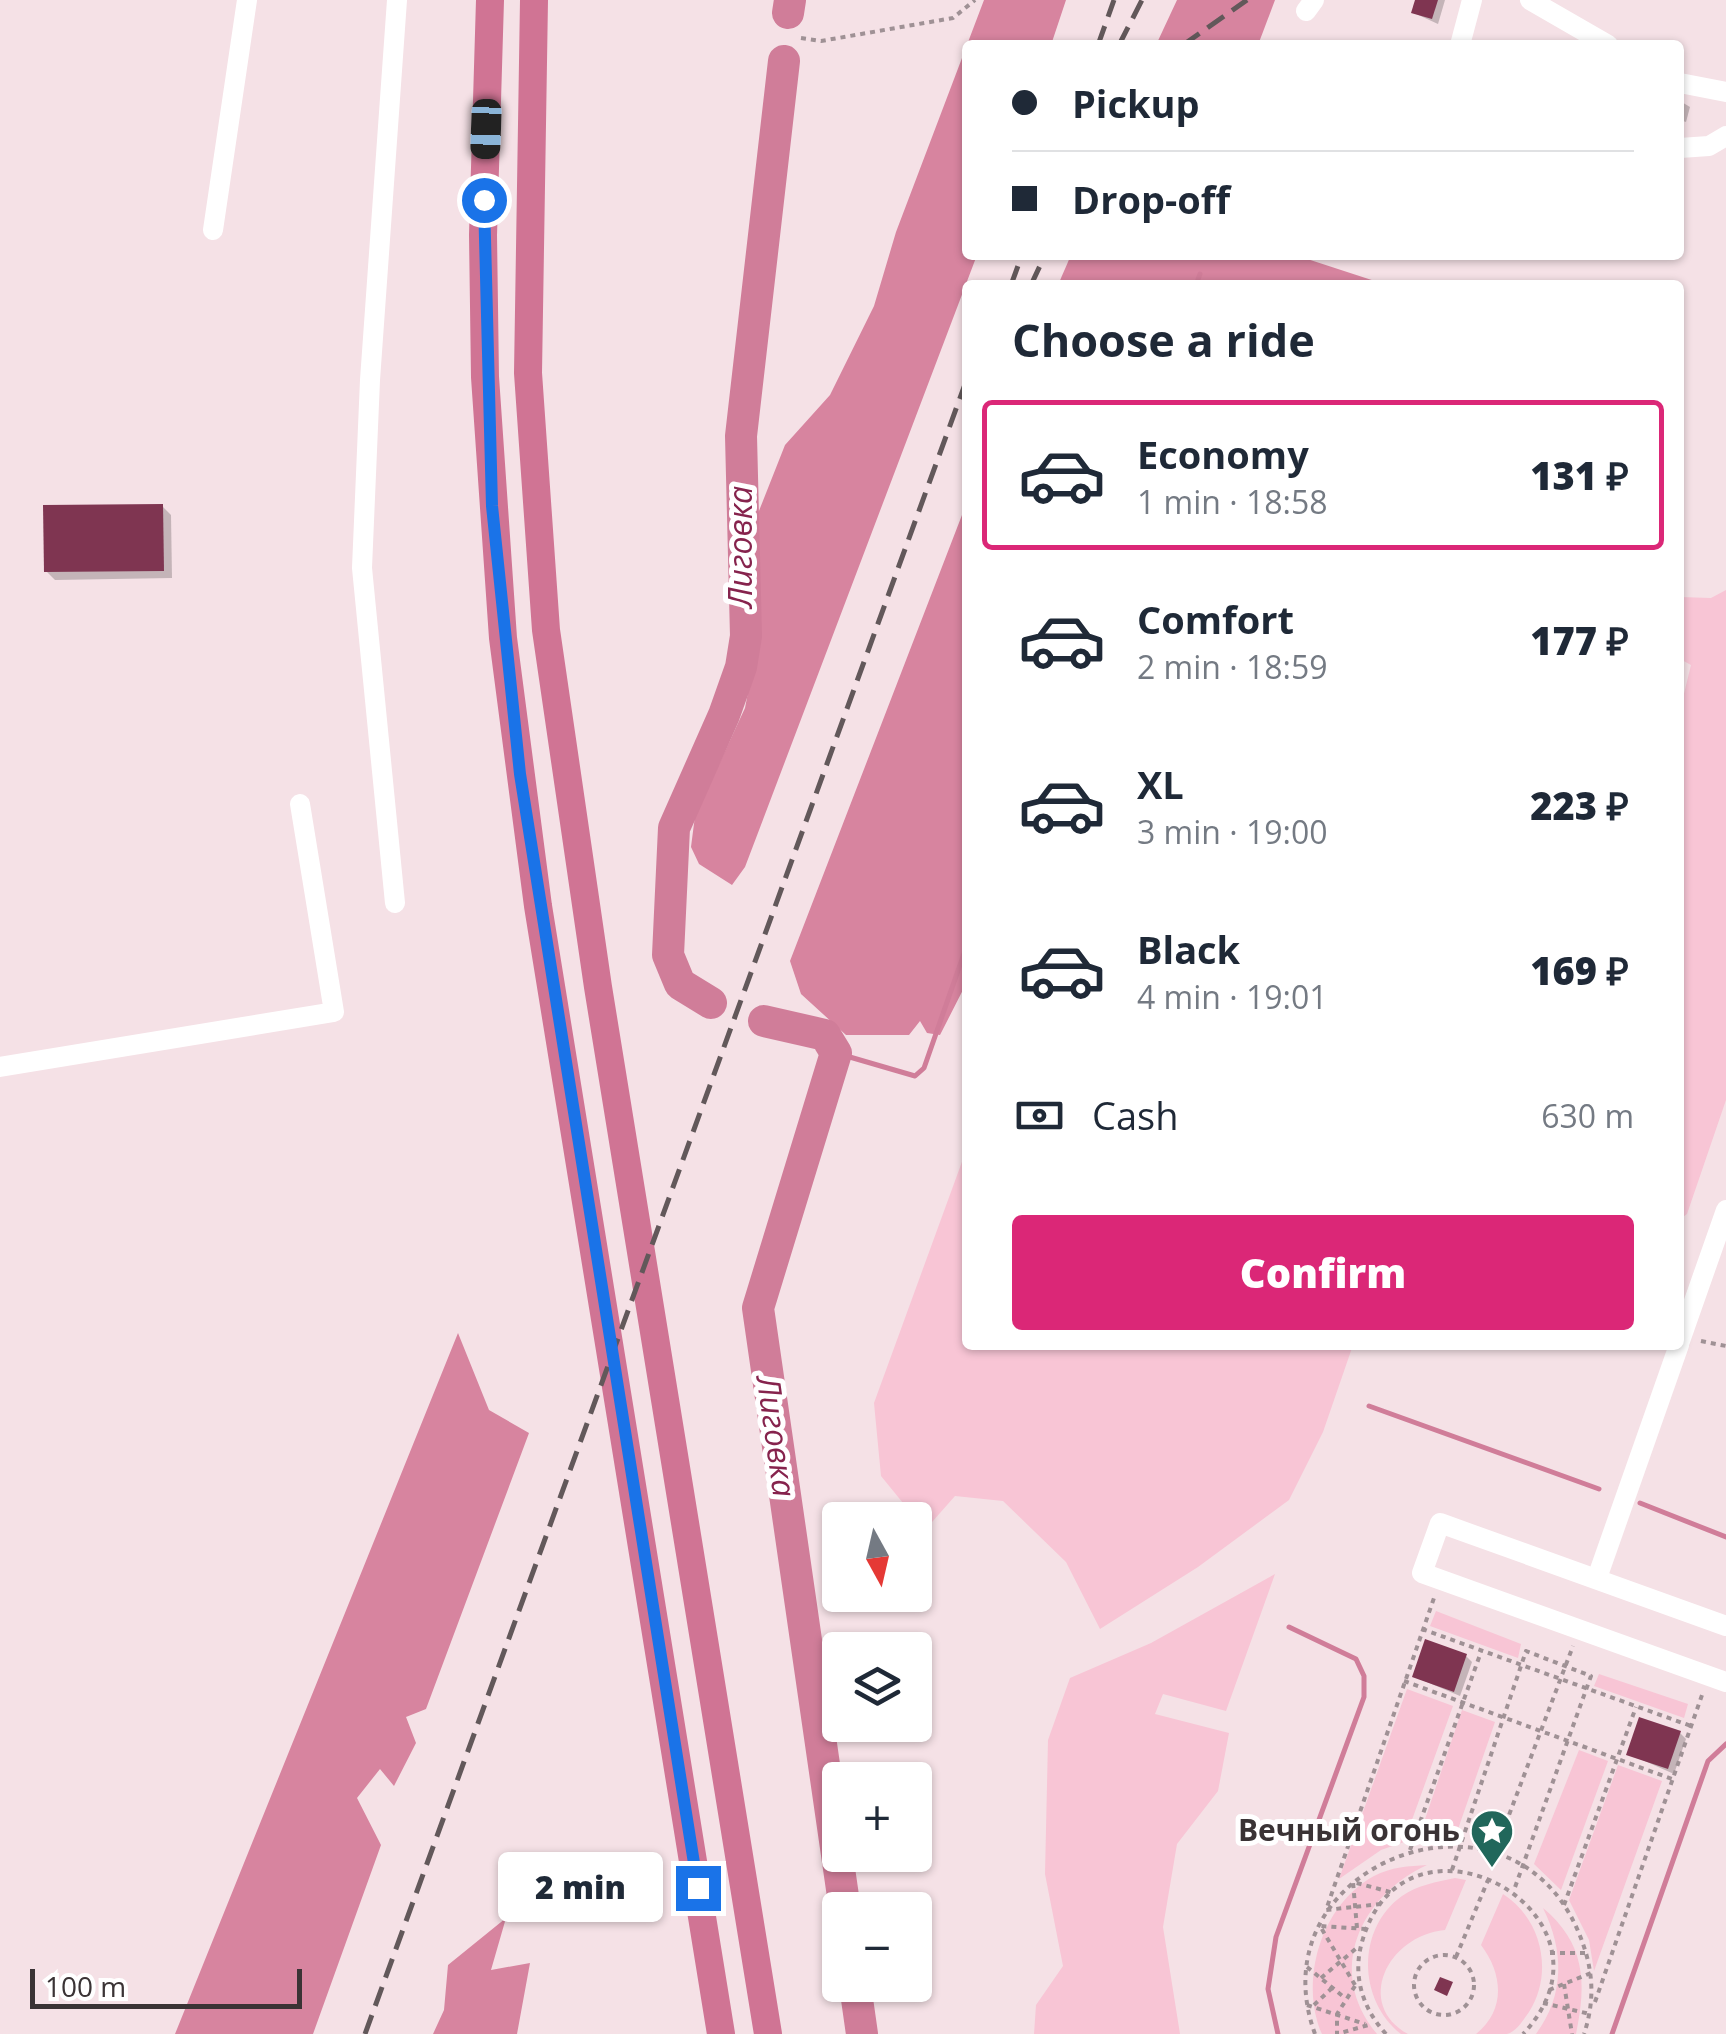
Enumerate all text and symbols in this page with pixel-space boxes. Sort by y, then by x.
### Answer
text: Pickup [1072,77,1200,129]
car [470,98,502,160]
text: Drop-off [1072,173,1230,225]
route start [462,178,507,223]
text: Choose a ride [1012,309,1315,370]
text: Economy [1137,428,1309,480]
icon: car [1017,430,1107,520]
text: 131 ₽ [1530,449,1629,501]
text: 1 min · 18:58 [1137,480,1328,523]
water label: Лиговка [718,486,761,610]
text: Comfort [1137,593,1294,645]
icon: car [1017,595,1107,685]
text: 177 ₽ [1530,614,1629,666]
text: 2 min · 18:59 [1137,645,1328,688]
text: XL [1137,758,1184,810]
icon: car [1017,760,1107,850]
text: 223 ₽ [1530,779,1629,831]
text: 3 min · 19:00 [1137,810,1328,853]
text: Black [1137,923,1240,975]
icon: car [1017,925,1107,1015]
text: 169 ₽ [1530,944,1629,996]
text: 4 min · 19:01 [1137,975,1328,1018]
icon: cash [1012,1088,1067,1143]
text: Cash [1092,1089,1178,1141]
text: 630 m [1541,1094,1634,1137]
button: Confirm [1012,1215,1634,1330]
water label: Лиговка [747,1370,807,1499]
north arrow [822,1502,932,1612]
map controls [822,1502,932,2002]
button: layers [822,1632,932,1742]
button: + [822,1762,932,1872]
place icon: Вечный огонь [1469,1808,1515,1869]
place label: Вечный огонь [1238,1809,1460,1850]
callout: 2 min [498,1853,663,1923]
text: 2 min [535,1865,626,1908]
route end [676,1866,721,1911]
button: − [822,1892,932,2002]
scale bar [30,1964,302,2008]
text: 100 m [45,1967,126,2005]

